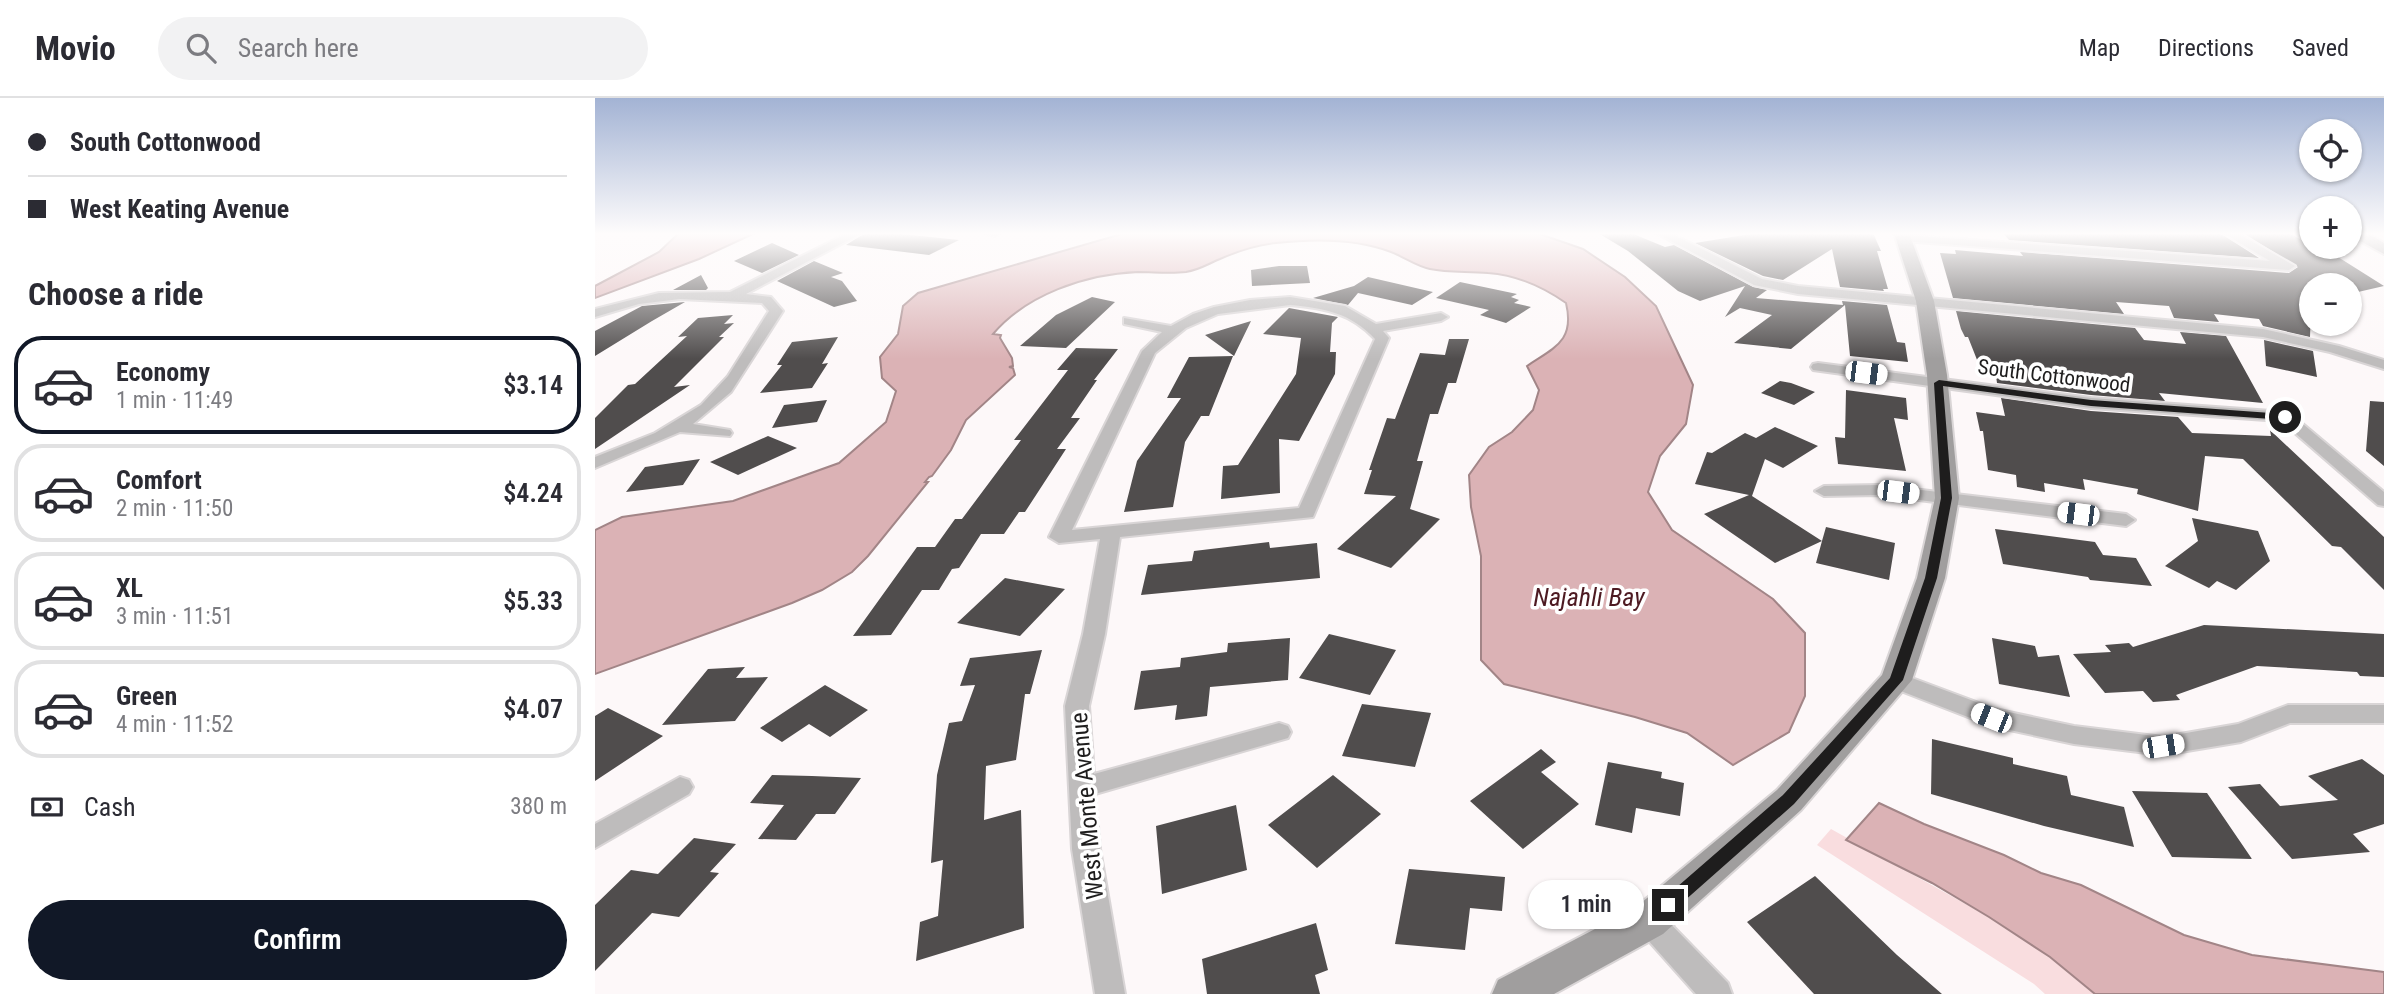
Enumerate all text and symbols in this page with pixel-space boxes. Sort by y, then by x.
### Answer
search box [158,17,648,80]
text: Movio [35,29,116,68]
icon: search [182,29,220,67]
text: Search here [238,33,359,63]
text: Map [2079,34,2120,62]
text: Directions [2158,34,2254,62]
text: Saved [2292,34,2349,62]
map controls [2299,119,2362,336]
button: locate [2299,119,2362,182]
text: South Cottonwood [70,127,261,157]
text: West Keating Avenue [70,194,289,224]
button: + [2299,196,2362,259]
button: − [2299,273,2362,336]
text: Choose a ride [28,275,203,313]
icon: car [32,354,95,417]
street label: South Cottonwood [1976,355,2132,397]
text: Economy [116,357,210,387]
car [1844,360,1889,386]
text: $3.14 [503,370,563,400]
text: 1 min · 11:49 [116,387,233,414]
route start [2269,401,2301,433]
icon: car [32,462,95,525]
text: Comfort [116,465,202,495]
text: $4.24 [503,478,563,508]
car [1876,479,1921,505]
text: 2 min · 11:50 [116,495,233,522]
car [2056,501,2101,527]
icon: car [32,570,95,633]
text: XL [116,573,143,603]
water label: Najahli Bay [1533,582,1646,612]
text: $5.33 [503,586,563,616]
text: 3 min · 11:51 [116,603,233,630]
icon: car [32,678,95,741]
text: Green [116,681,177,711]
text: $4.07 [503,694,563,724]
car [1968,700,2015,736]
text: 4 min · 11:52 [116,711,233,738]
street label: West Monte Avenue [1065,711,1109,901]
car [2141,732,2186,760]
icon: cash [28,788,66,826]
text: Cash [84,792,136,822]
text: 380 m [510,793,567,820]
callout: 1 min [1528,880,1643,930]
route end [1652,889,1684,921]
text: 1 min [1561,891,1611,918]
button: Confirm [28,900,567,980]

